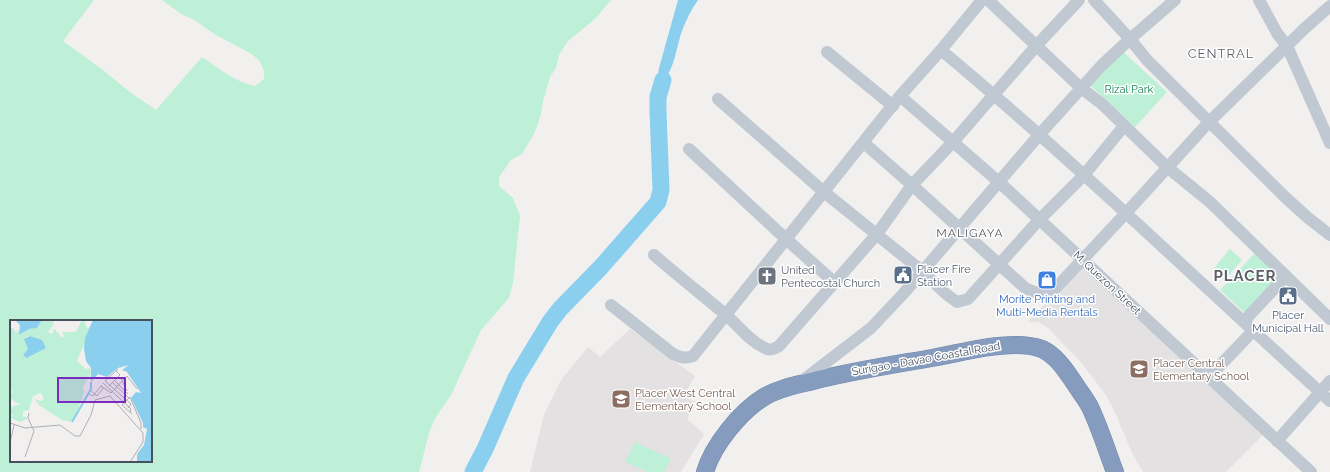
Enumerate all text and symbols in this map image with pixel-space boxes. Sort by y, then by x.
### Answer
district label: CENTRAL [1188,46,1254,61]
park label: Rizal Park [1105,83,1154,96]
district label: MALIGAYA [936,226,1004,240]
street label: M. Quezon Street [1071,248,1144,318]
place label: Placer Fire Station [917,263,971,289]
place label: United Pentecostal Church [781,264,880,290]
public building icon: Placer Fire Station [892,264,914,286]
church icon: United Pentecostal Church [756,265,778,287]
district label: PLACER [1213,267,1277,285]
shop icon: Morite Printing and Multi-Media Rentals [1036,269,1058,291]
public building icon: Placer Municipal Hall [1277,285,1299,307]
place label: Morite Printing and Multi-Media Rentals [996,293,1098,319]
place label: Placer Municipal Hall [1252,309,1324,335]
inset map [10,320,152,462]
street label: Surigao - Davao Coastal Road [851,339,1001,378]
place label: Placer Central Elementary School [1153,357,1249,383]
school or university icon: Placer Central Elementary School [1128,358,1150,380]
place label: Placer West Central Elementary School [635,387,735,413]
school or university icon: Placer West Central Elementary School [610,388,632,410]

